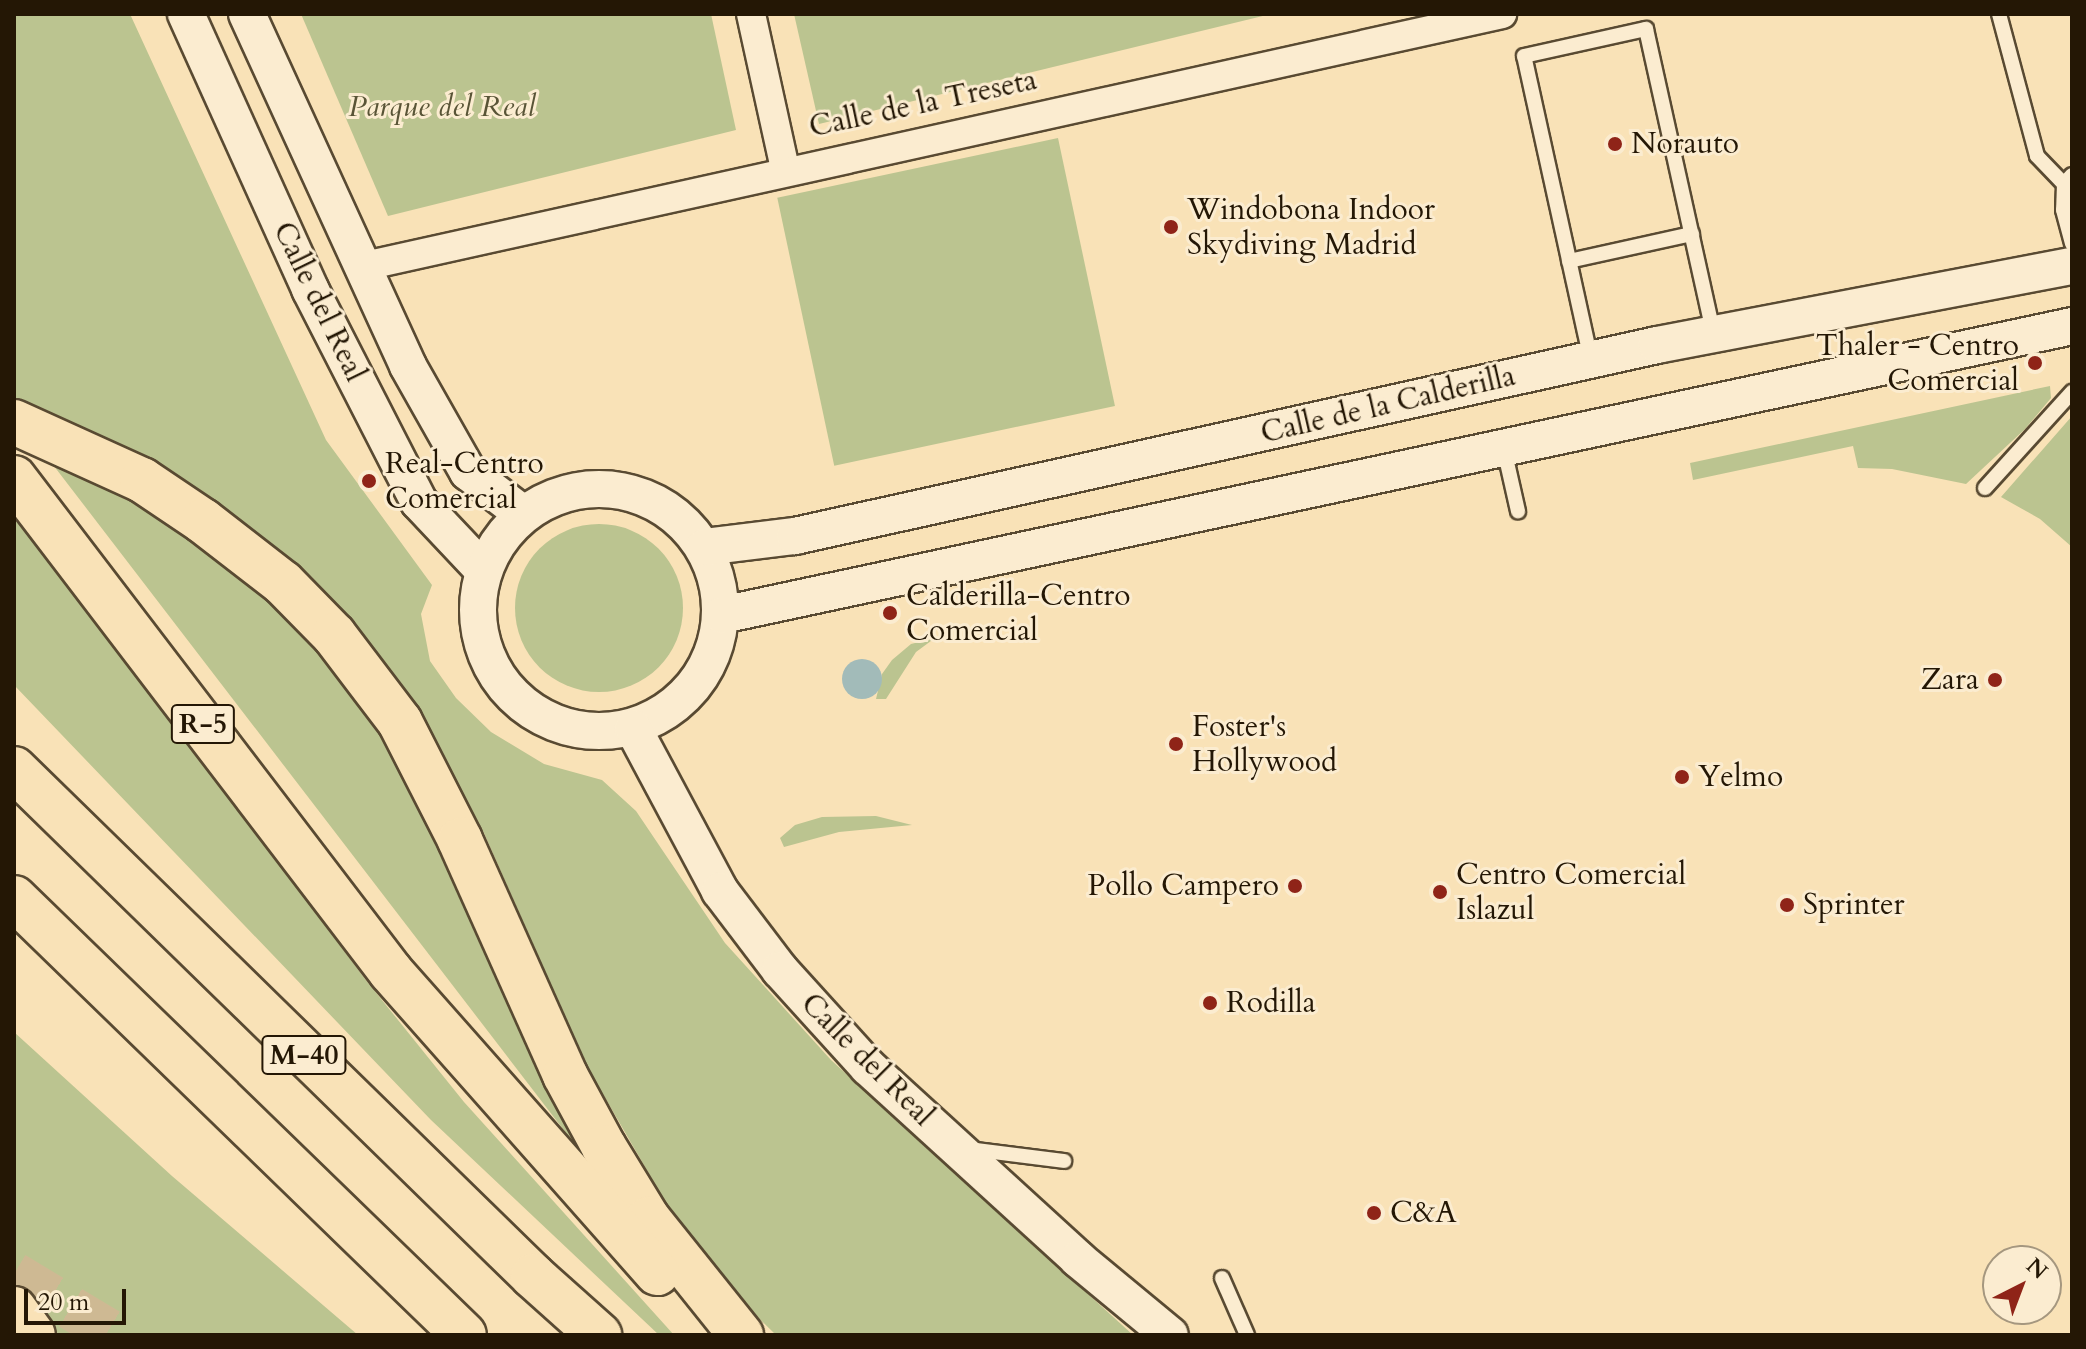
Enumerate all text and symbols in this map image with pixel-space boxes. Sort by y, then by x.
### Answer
street label: Calle de la Treseta [806,62,1040,146]
park label: Parque del Real [348,89,536,125]
place label: Norauto [1631,126,1739,162]
marker: Norauto [1606,135,1624,153]
place label: Windobona Indoor Skydiving Madrid [1187,192,1435,262]
street label: Calle del Real [265,216,373,388]
marker: Windobona Indoor Skydiving Madrid [1162,218,1180,236]
place label: Thaler - Centro Comercial [1816,328,2019,398]
marker: Thaler - Centro Comercial [2026,354,2044,372]
street label: Calle de la Calderilla [1257,358,1519,452]
place label: Real-Centro Comercial [385,446,544,516]
marker: Real-Centro Comercial [360,472,378,490]
place label: Calderilla-Centro Comercial [906,578,1130,648]
marker: Calderilla-Centro Comercial [881,604,899,622]
place label: Zara [1921,662,1979,698]
marker: Zara [1986,671,2004,689]
road number: R-5 [169,700,237,748]
place label: Foster's Hollywood [1192,709,1337,780]
marker: Foster's Hollywood [1167,735,1185,753]
place label: Yelmo [1698,759,1783,795]
marker: Yelmo [1673,768,1691,786]
place label: Centro Comercial Islazul [1456,857,1686,928]
place label: Pollo Campero [1087,868,1279,904]
marker: Pollo Campero [1286,877,1304,895]
marker: Centro Comercial Islazul [1431,883,1449,901]
place label: Sprinter [1803,887,1904,923]
marker: Sprinter [1778,896,1796,914]
place label: Rodilla [1226,985,1316,1021]
street label: Calle del Real [793,986,941,1134]
marker: Rodilla [1201,994,1219,1012]
road number: M-40 [260,1031,348,1079]
place label: C&A [1390,1195,1457,1231]
marker: C&A [1365,1204,1383,1222]
north arrow [1982,1245,2062,1325]
text: N [2020,1251,2054,1286]
scale bar [28,1273,130,1323]
text: 20 m [38,1286,89,1319]

